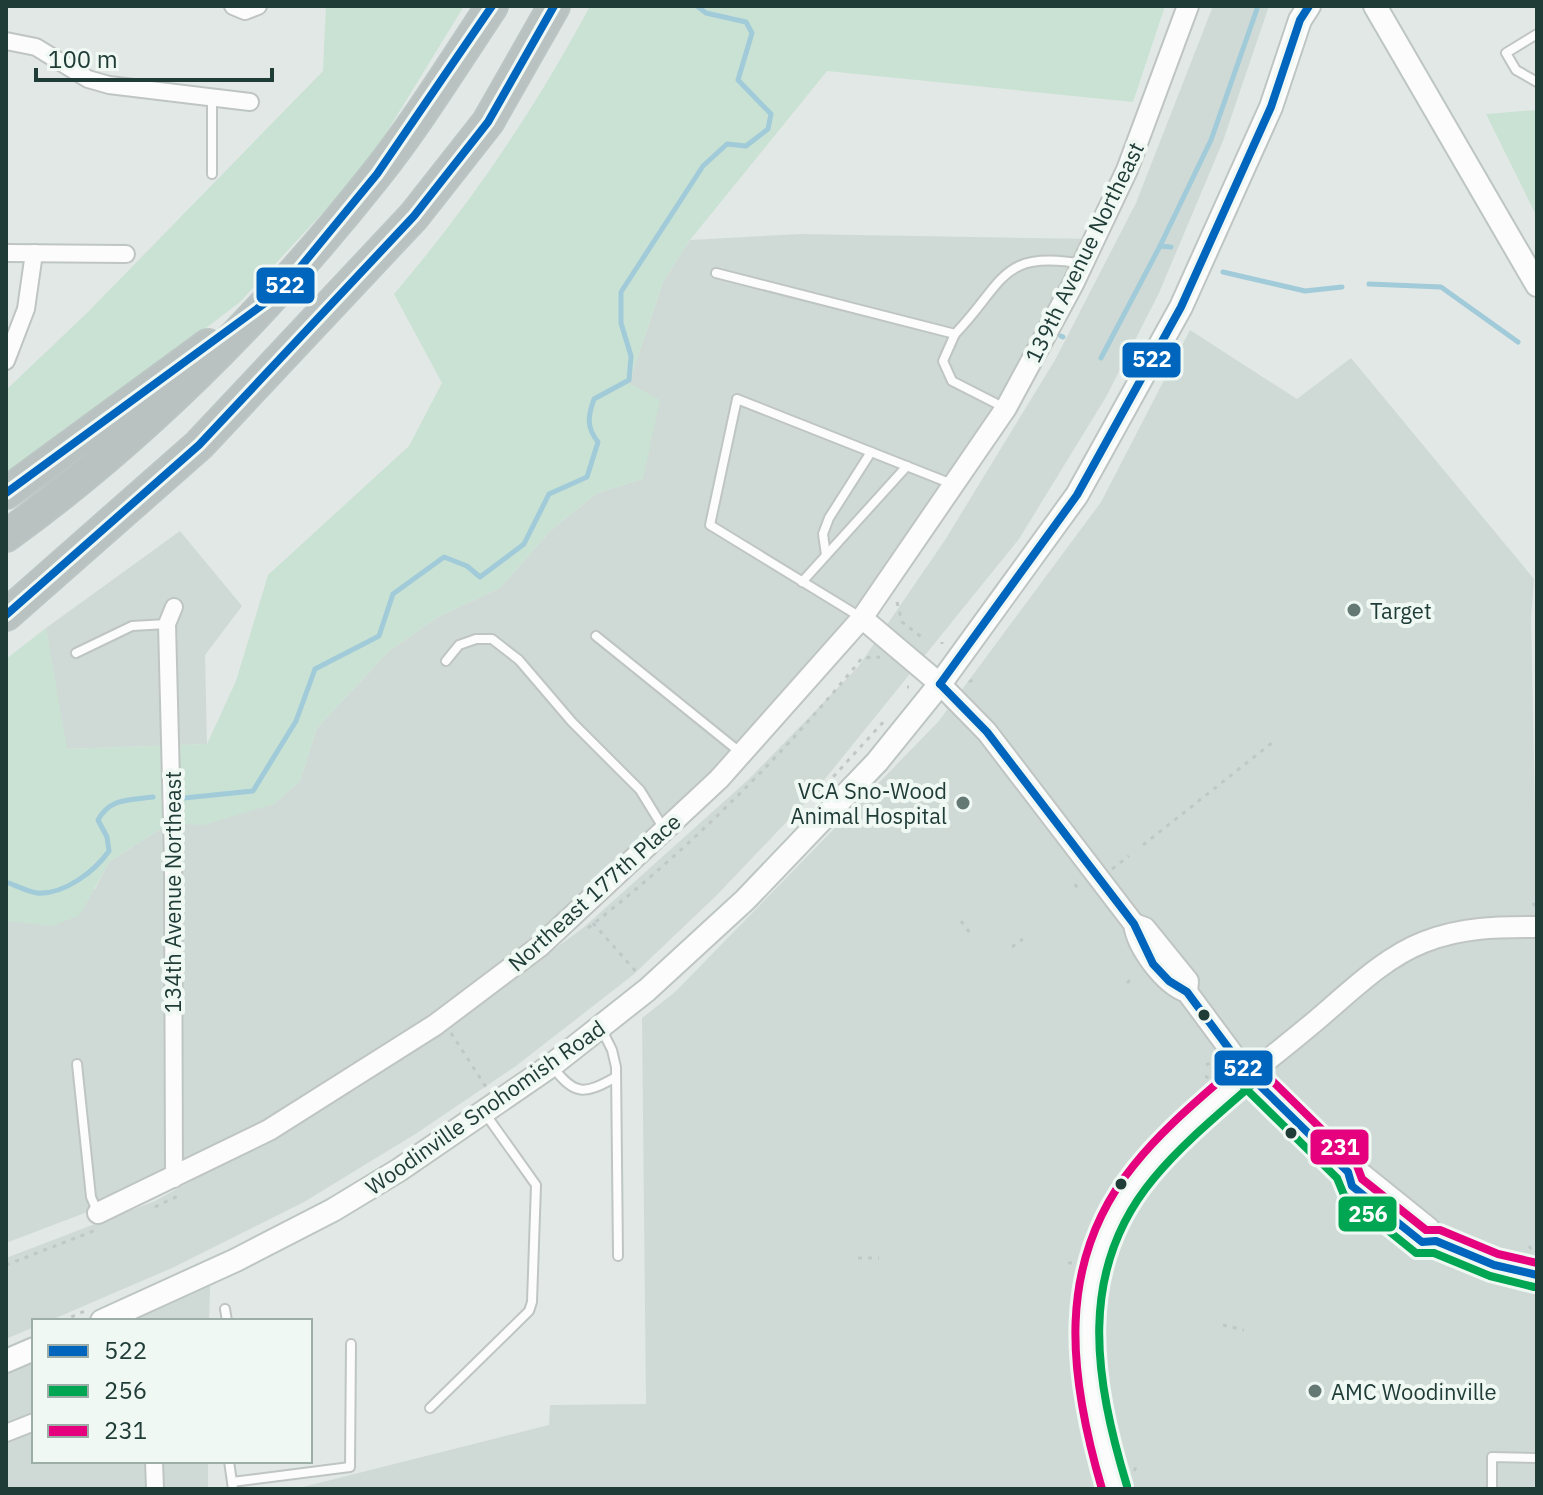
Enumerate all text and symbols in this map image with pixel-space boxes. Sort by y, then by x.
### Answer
scale bar [36,32,272,82]
text: 100 m [48,43,118,75]
street label: 139th Avenue Northeast [1018,137,1150,367]
line badge: 522 [255,266,316,305]
text: 522 [265,270,305,299]
line badge: 522 [1121,341,1182,379]
text: 522 [1132,344,1172,373]
place label: Target [1370,596,1432,625]
marker: Target [1345,601,1363,619]
street label: 134th Avenue Northeast [158,771,187,1013]
place label: VCA Sno-Wood Animal Hospital [790,776,947,830]
marker: VCA Sno-Wood Animal Hospital [954,794,972,812]
street label: Northeast 177th Place [502,807,686,977]
unlabelled marker [1196,1007,1212,1023]
street label: Woodinville Snohomish Road [360,1013,610,1201]
line badge: 522 [1213,1049,1274,1087]
text: 522 [1223,1053,1263,1082]
unlabelled marker [1283,1125,1299,1141]
line badge: 231 [1309,1128,1370,1166]
text: 231 [1320,1132,1360,1161]
unlabelled marker [1113,1176,1129,1192]
line badge: 256 [1337,1195,1398,1233]
text: 256 [1348,1199,1388,1228]
legend [32,1319,312,1463]
text: 522 [104,1334,147,1366]
text: 256 [104,1374,147,1406]
place label: AMC Woodinville [1331,1377,1497,1406]
marker: AMC Woodinville [1306,1382,1324,1400]
text: 231 [104,1414,147,1446]

